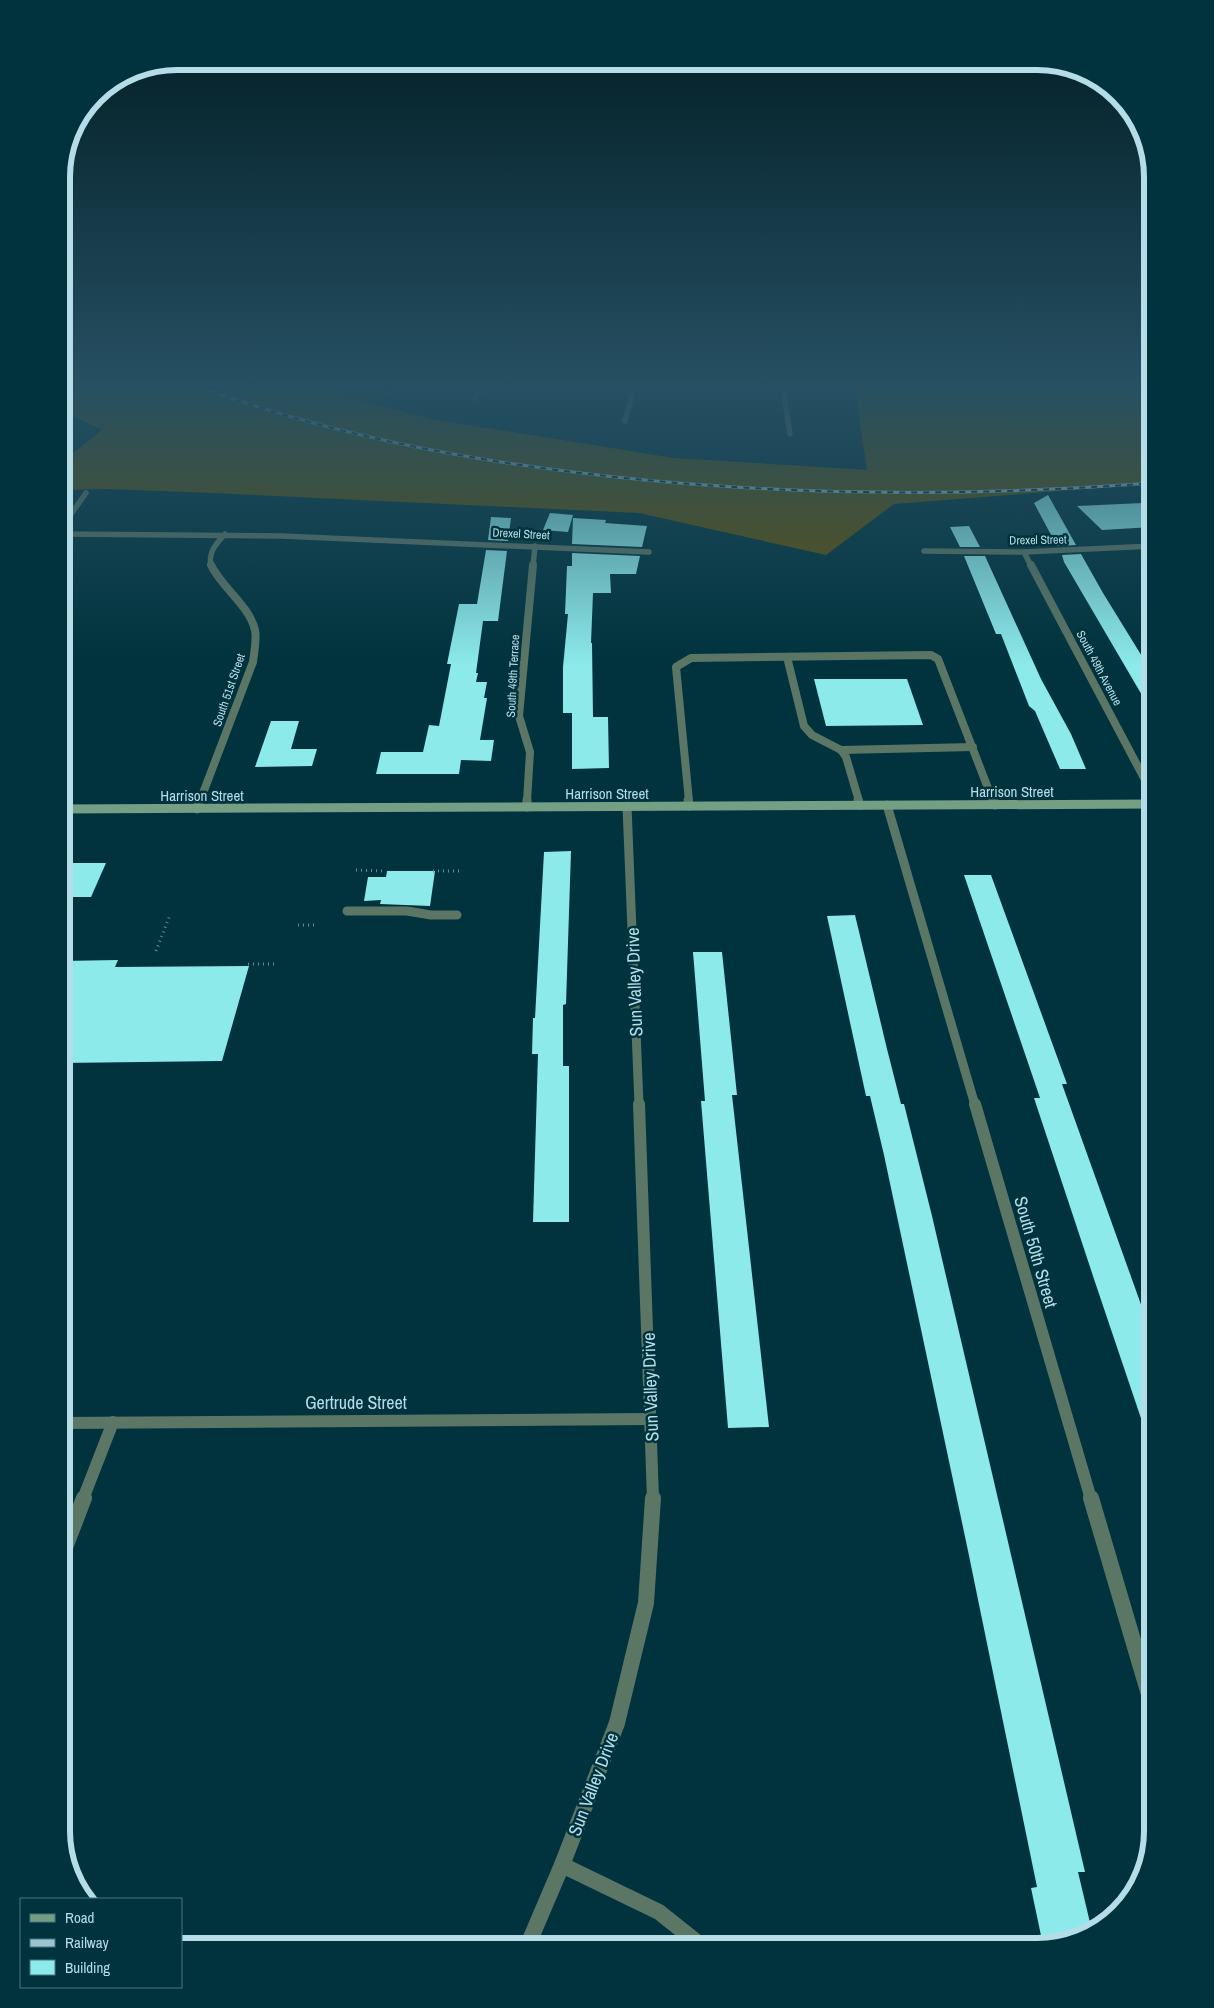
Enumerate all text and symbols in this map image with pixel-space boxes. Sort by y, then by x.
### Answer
street label: Drexel Street [492,525,550,544]
street label: Drexel Street [1009,531,1067,548]
street label: South 49th Avenue [1072,628,1126,708]
street label: South 49th Terrace [503,634,523,718]
street label: South 51st Street [209,651,249,729]
street label: Harrison Street [970,781,1054,802]
street label: Harrison Street [565,783,649,804]
street label: Harrison Street [160,785,244,806]
street label: Sun Valley Drive [620,927,648,1037]
street label: South 50th Street [1008,1193,1064,1311]
street label: Sun Valley Drive [636,1332,664,1442]
street label: Gertrude Street [305,1390,407,1415]
street label: Sun Valley Drive [562,1729,624,1839]
legend [20,1898,182,1988]
text: Road [65,1907,94,1928]
text: Railway [65,1932,110,1953]
text: Building [65,1957,110,1978]

